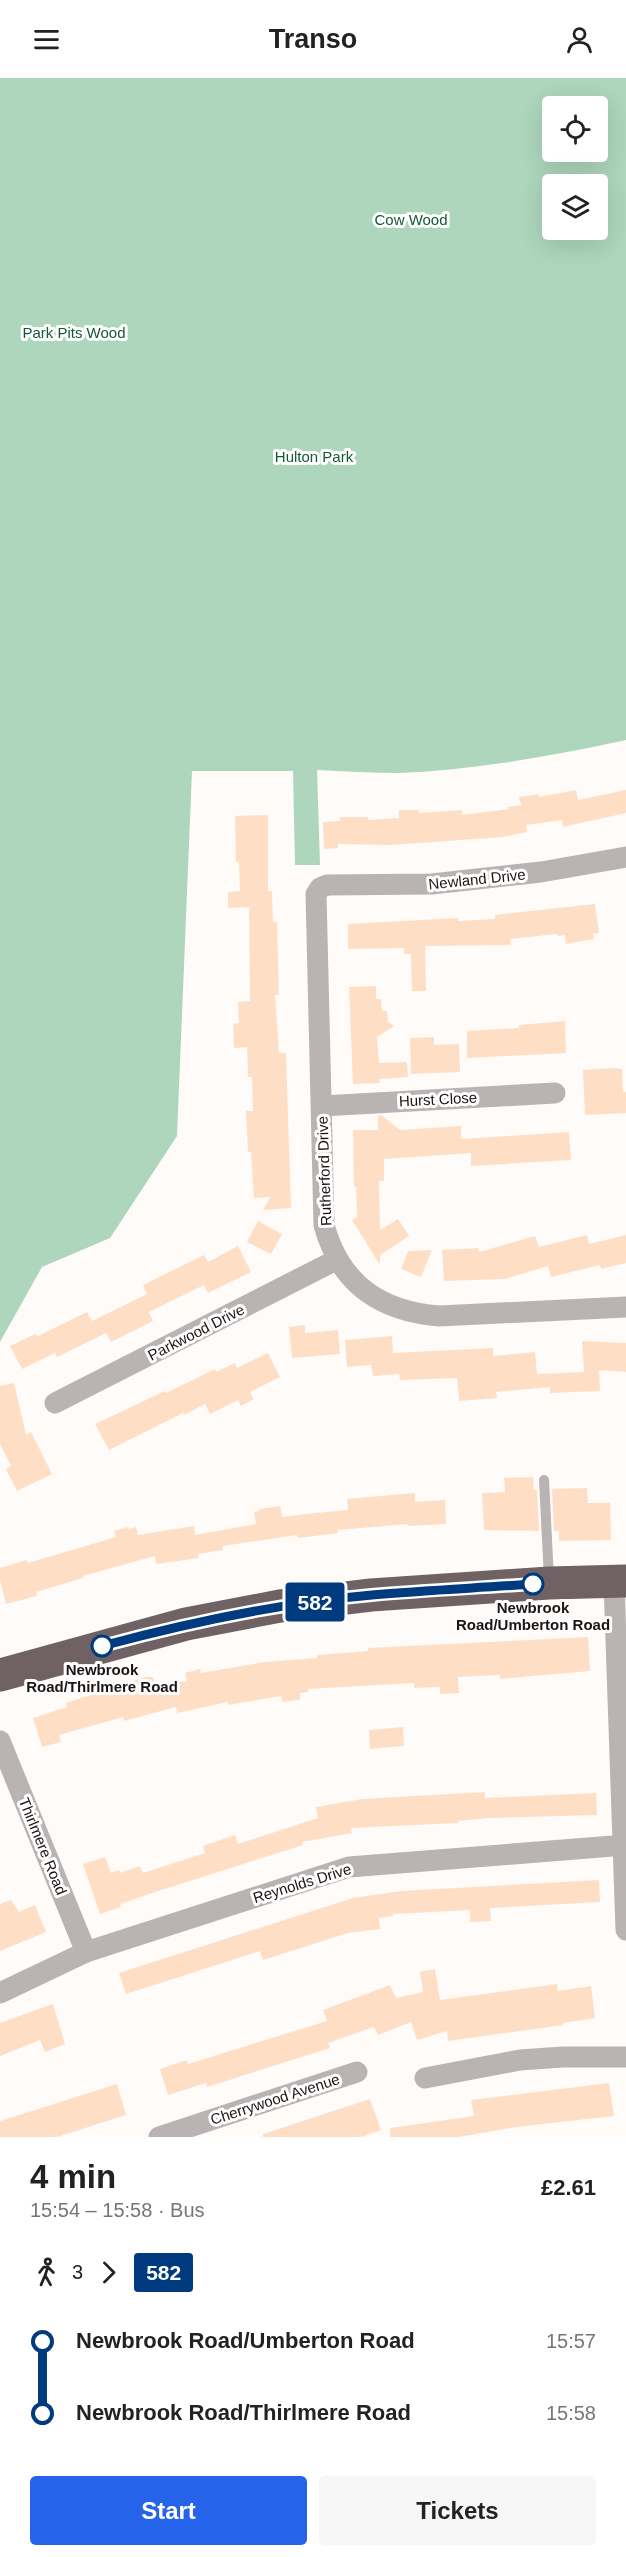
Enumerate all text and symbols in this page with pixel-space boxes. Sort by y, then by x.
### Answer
icon: menu [30,23,63,56]
icon: person [563,23,596,56]
text: Transo [269,24,357,54]
map controls [542,96,608,240]
button: locate [542,96,608,162]
button: layers [542,174,608,240]
park label: Cow Wood [374,211,448,228]
park label: Park Pits Wood [22,324,126,341]
park label: Hulton Park [275,448,354,465]
street label: Newland Drive [428,865,526,893]
street label: Hurst Close [398,1088,478,1110]
street label: Rutherford Drive [314,1116,334,1226]
street label: Parkwood Drive [145,1300,247,1364]
marker: Newbrook Road/Umberton Road [522,1573,544,1595]
line badge: 582 [280,1582,350,1622]
text: 582 [297,1591,333,1614]
place label: Newbrook Road/Umberton Road [456,1599,610,1633]
marker: Newbrook Road/Thirlmere Road [91,1635,113,1657]
place label: Newbrook Road/Thirlmere Road [26,1661,178,1695]
street label: Thirlmere Road [16,1795,70,1897]
street label: Reynolds Drive [251,1860,353,1906]
street label: Cherrywood Avenue [208,2070,342,2128]
text: 4 min [30,2158,116,2195]
text: £2.61 [541,2175,596,2200]
text: 15:54 – 15:58 · Bus [30,2199,205,2221]
icon: walk [30,2256,63,2289]
icon: forward [92,2256,125,2289]
text: 3 [72,2261,83,2283]
text: 582 [146,2261,181,2284]
text: Newbrook Road/Umberton Road [76,2328,415,2353]
text: 15:57 [546,2330,596,2352]
text: Newbrook Road/Thirlmere Road [76,2400,411,2425]
text: 15:58 [546,2402,596,2424]
button: Start [30,2476,307,2545]
button: Tickets [319,2476,596,2545]

